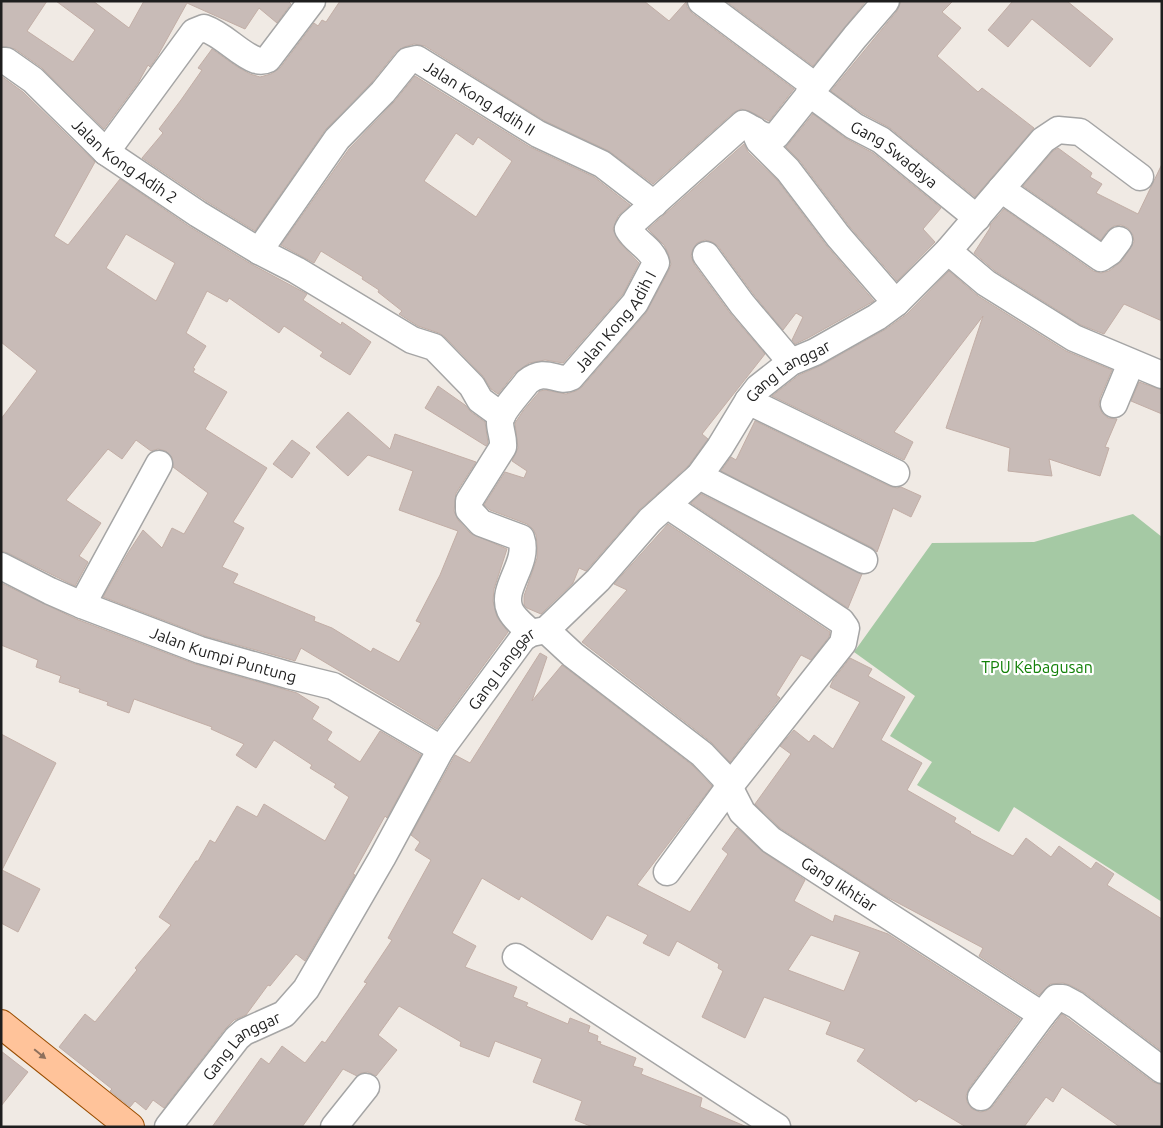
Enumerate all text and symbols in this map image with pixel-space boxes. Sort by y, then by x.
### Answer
street label: Jalan Kong Adih II [421,57,538,139]
street label: Jalan Kong Adih 2 [69,115,181,207]
street label: Gang Swadaya [848,117,941,191]
street label: Jalan Kong Adih I [571,268,659,375]
street label: Gang Langgar [742,336,833,405]
street label: Jalan Kumpi Puntung [148,623,298,686]
street label: Gang Langgar [464,624,538,713]
park label: TPU Kebagusan [981,658,1093,676]
street label: Gang Ikhtiar [798,853,880,915]
street label: Gang Langgar [199,1008,283,1084]
one-way arrow [33,1048,46,1059]

